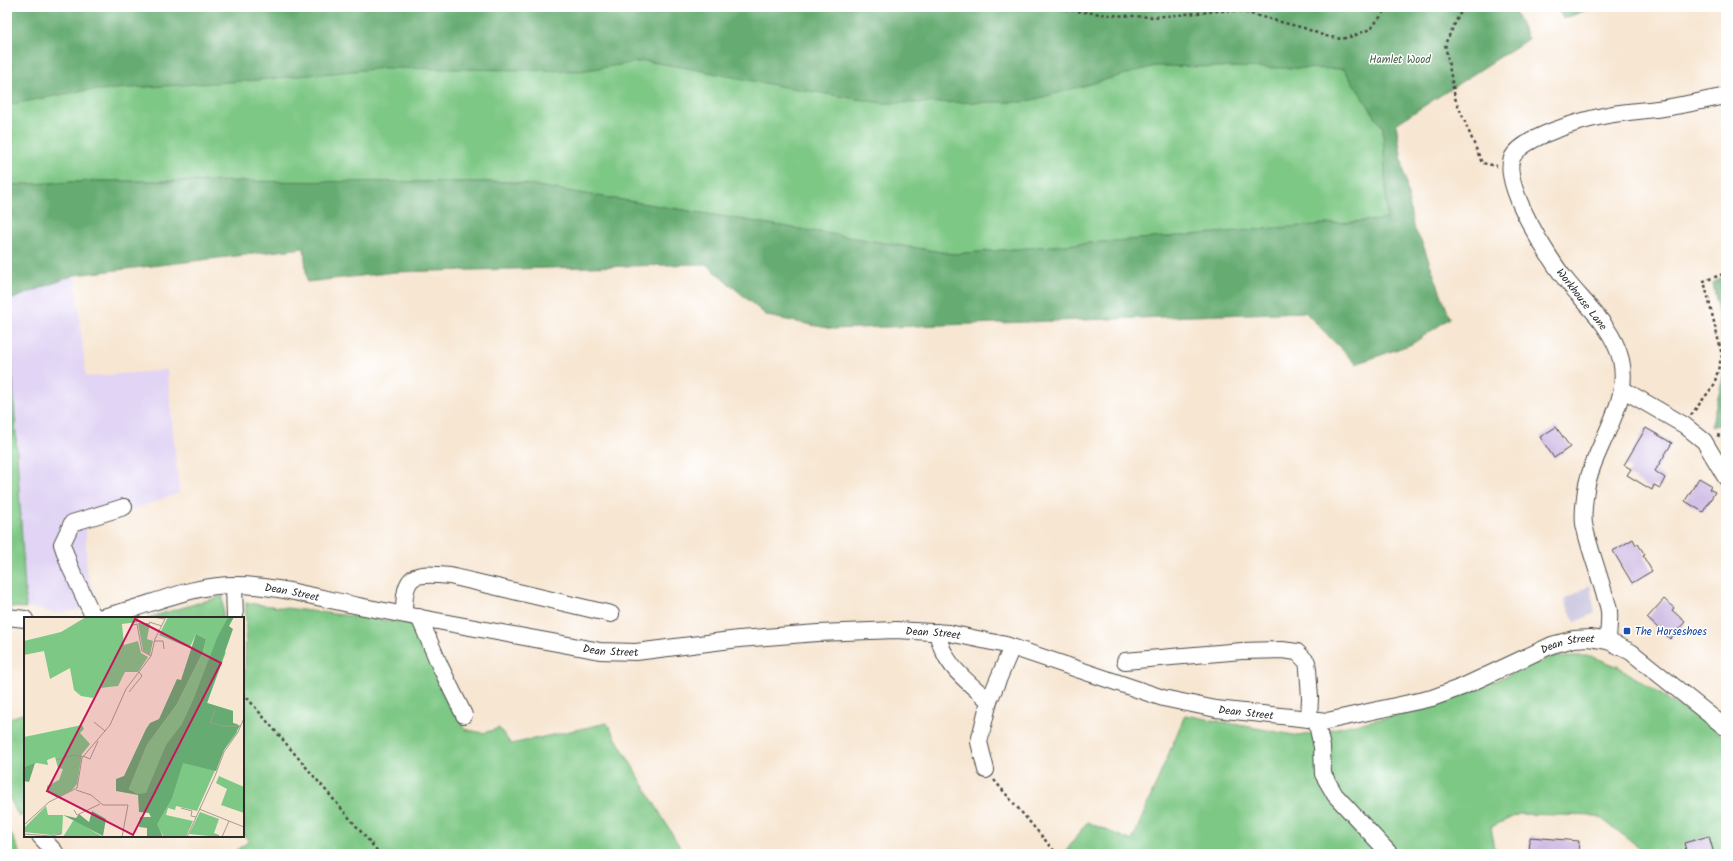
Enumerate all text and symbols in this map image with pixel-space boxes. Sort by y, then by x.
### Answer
park label: Hamlet Wood [1369,51,1431,69]
street label: Workhouse Lane [1551,265,1611,335]
street label: Dean Street [263,579,322,607]
inset map [24,617,244,837]
street label: Dean Street [905,623,963,645]
place label: The Horseshoes [1635,623,1707,641]
marker: The Horseshoes [1622,626,1632,636]
street label: Dean Street [1538,630,1597,659]
street label: Dean Street [581,640,640,662]
street label: Dean Street [1217,701,1275,725]

